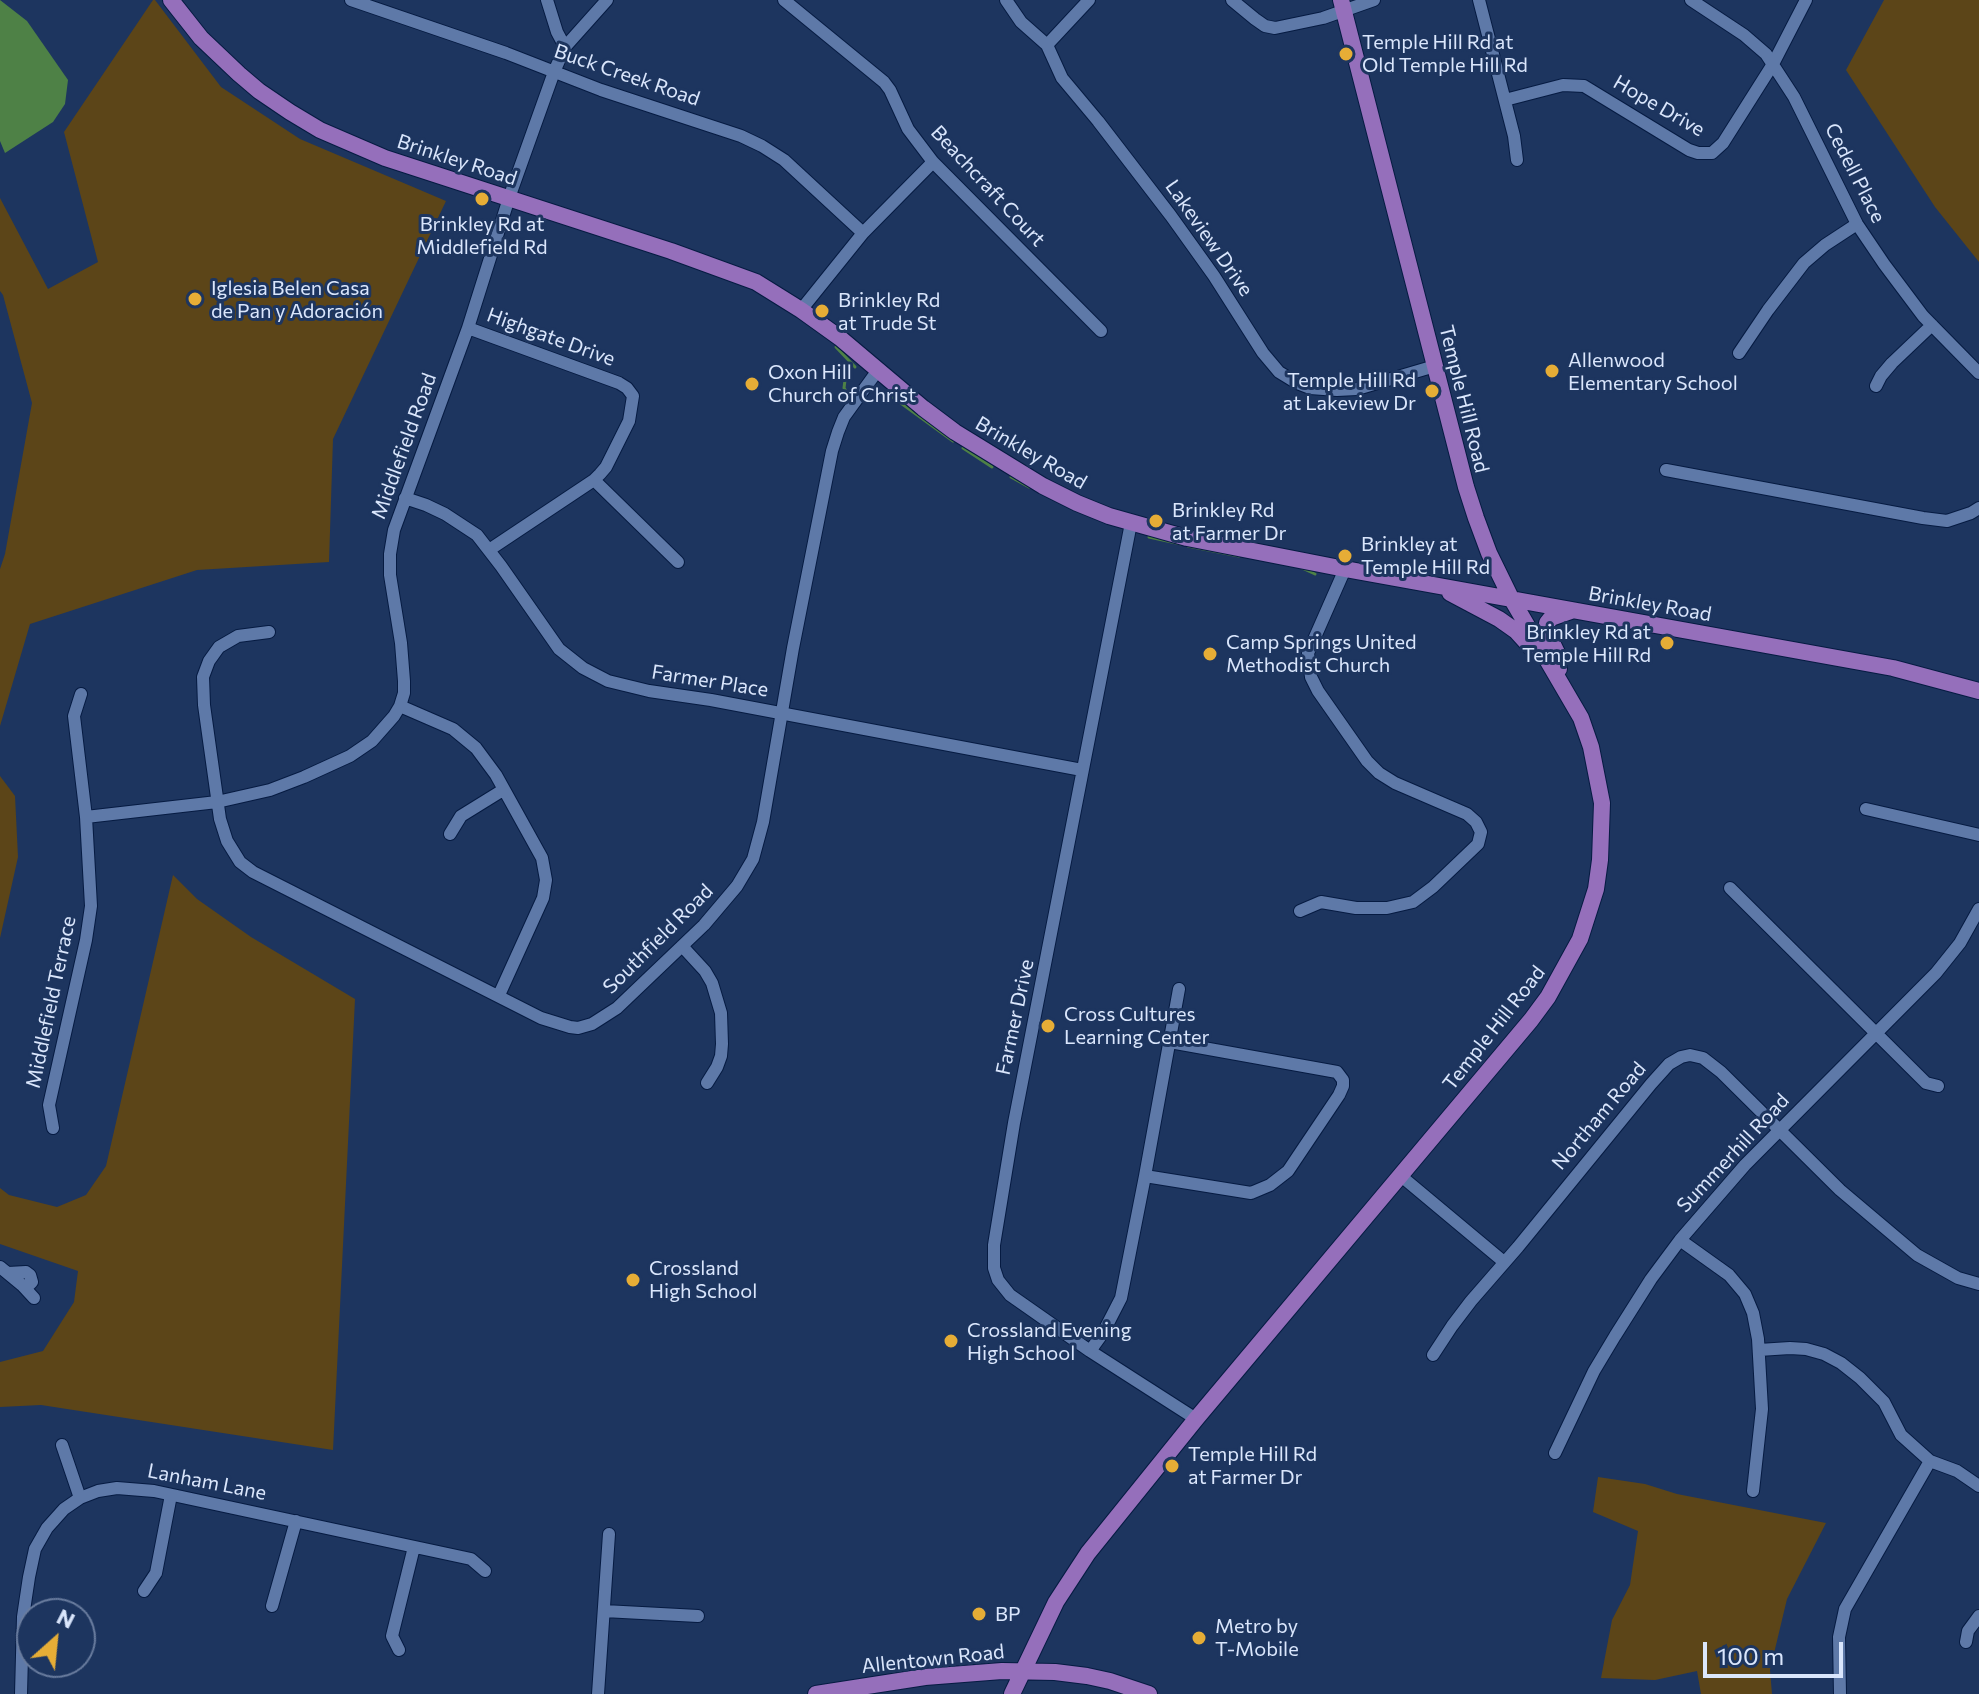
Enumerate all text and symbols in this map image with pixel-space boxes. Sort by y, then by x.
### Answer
place label: Temple Hill Rd at Old Temple Hill Rd [1362,30,1528,77]
street label: Buck Creek Road [551,39,703,111]
marker: Temple Hill Rd at Old Temple Hill Rd [1337,45,1355,63]
street label: Hope Drive [1609,70,1709,142]
street label: Cedell Place [1820,119,1890,227]
street label: Beachcraft Court [926,121,1050,251]
street label: Brinkley Road [394,129,520,191]
street label: Lakeview Drive [1160,175,1258,301]
marker: Brinkley Rd at Middlefield Rd [473,190,491,208]
place label: Brinkley Rd at Middlefield Rd [416,212,548,259]
place label: Iglesia Belen Casa de Pan y Adoración [211,276,383,323]
place label: Brinkley Rd at Trude St [838,288,940,335]
marker: Iglesia Belen Casa de Pan y Adoración [186,290,204,308]
marker: Brinkley Rd at Trude St [813,302,831,320]
street label: Highgate Drive [484,303,618,371]
street label: Temple Hill Road [1434,323,1494,475]
place label: Allenwood Elementary School [1568,348,1738,395]
place label: Oxon Hill Church of Christ [768,360,916,407]
marker: Allenwood Elementary School [1543,362,1561,380]
place label: Temple Hill Rd at Lakeview Dr [1283,368,1416,415]
street label: Middlefield Road [366,370,442,522]
marker: Oxon Hill Church of Christ [743,375,761,393]
marker: Temple Hill Rd at Lakeview Dr [1423,382,1441,400]
street label: Brinkley Road [971,411,1091,495]
place label: Brinkley Rd at Farmer Dr [1172,498,1287,545]
marker: Brinkley Rd at Farmer Dr [1147,512,1165,530]
place label: Brinkley at Temple Hill Rd [1361,532,1490,579]
marker: Brinkley at Temple Hill Rd [1336,547,1354,565]
street label: Brinkley Road [1587,581,1713,627]
place label: Brinkley Rd at Temple Hill Rd [1522,620,1651,667]
place label: Camp Springs United Methodist Church [1226,630,1417,677]
marker: Brinkley Rd at Temple Hill Rd [1658,634,1676,652]
marker: Camp Springs United Methodist Church [1201,645,1219,663]
street label: Farmer Place [650,660,770,702]
street label: Southfield Road [598,879,718,999]
street label: Middlefield Terrace [21,914,81,1090]
street label: Farmer Drive [991,957,1039,1077]
street label: Temple Hill Road [1438,961,1550,1095]
place label: Cross Cultures Learning Center [1064,1002,1209,1049]
marker: Cross Cultures Learning Center [1039,1017,1057,1035]
street label: Northam Road [1547,1057,1651,1175]
street label: Summerhill Road [1672,1089,1794,1217]
place label: Crossland High School [649,1256,757,1303]
marker: Crossland High School [624,1271,642,1289]
place label: Crossland Evening High School [967,1318,1132,1365]
marker: Crossland Evening High School [942,1332,960,1350]
place label: Temple Hill Rd at Farmer Dr [1188,1442,1317,1489]
marker: Temple Hill Rd at Farmer Dr [1163,1457,1181,1475]
street label: Lanham Lane [146,1459,268,1505]
north arrow [16,1598,96,1678]
text: N [53,1602,80,1634]
place label: BP [995,1602,1020,1626]
marker: BP [970,1605,988,1623]
place label: Metro by T-Mobile [1215,1614,1299,1661]
scale bar [1707,1626,1847,1676]
marker: Metro by T-Mobile [1190,1629,1208,1647]
street label: Allentown Road [860,1640,1006,1678]
text: 100 m [1717,1641,1784,1670]

